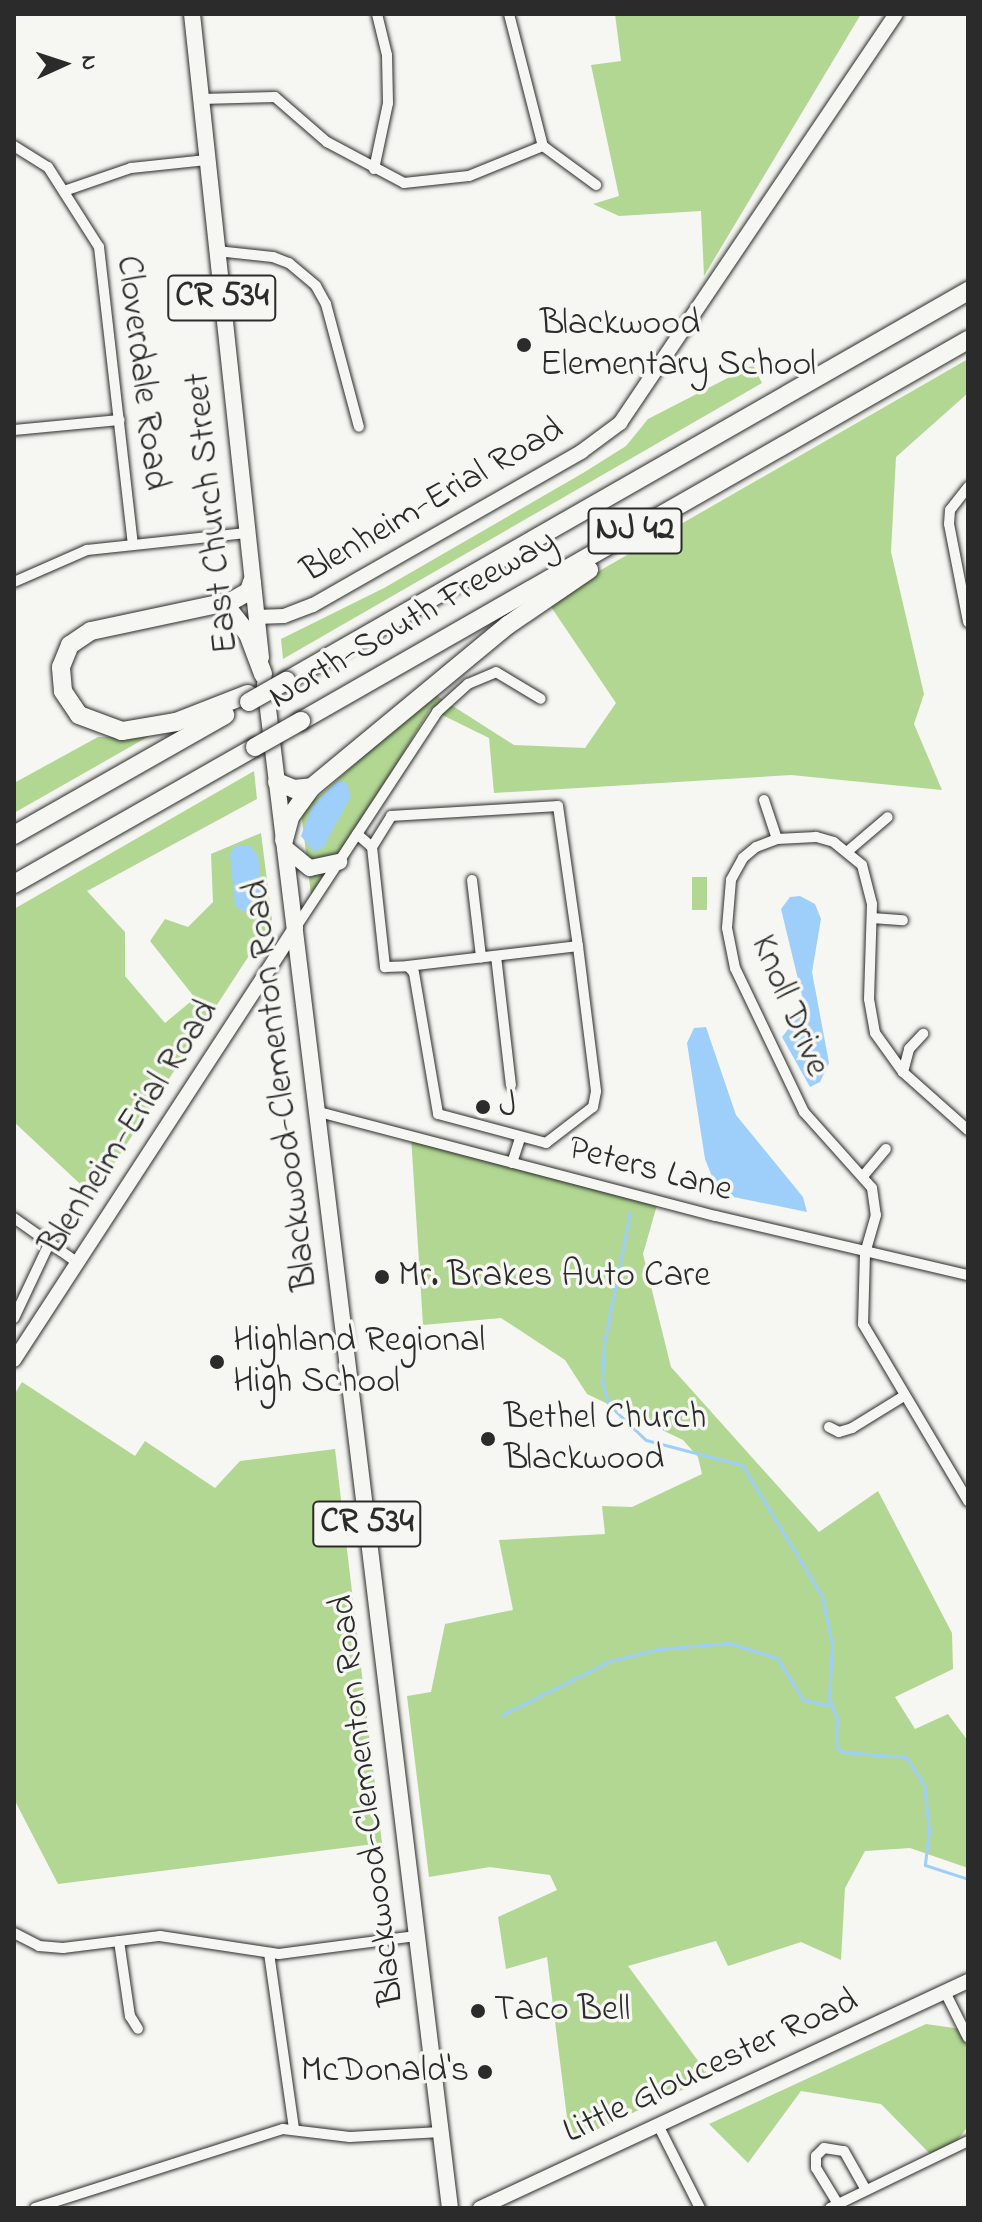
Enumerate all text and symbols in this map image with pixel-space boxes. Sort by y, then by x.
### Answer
north arrow [24,24,104,104]
text: N [72,54,104,71]
street label: Cloverdale Road [105,253,177,493]
road number: CR 534 [166,268,278,328]
place label: Blackwood Elementary School [540,302,816,387]
marker: Blackwood Elementary School [515,336,533,354]
street label: East Church Street [177,371,249,655]
street label: Blenheim-Erial Road [294,408,572,594]
road number: NJ 42 [587,501,683,561]
street label: North-South Freeway [262,520,564,720]
street label: Blackwood-Clementon Road [235,877,329,1293]
street label: Knoll Drive [740,929,838,1083]
street label: Blenheim-Erial Road [31,992,229,1264]
place label: J [499,1085,517,1129]
marker: J [474,1098,492,1116]
street label: Peters Lane [563,1127,737,1213]
place label: Mr. Brakes Auto Care [398,1255,710,1299]
marker: Mr. Brakes Auto Care [373,1268,391,1286]
place label: Highland Regional High School [233,1319,485,1404]
marker: Highland Regional High School [208,1353,226,1371]
place label: Bethel Church Blackwood [504,1396,706,1481]
marker: Bethel Church Blackwood [479,1430,497,1448]
road number: CR 534 [311,1494,423,1554]
street label: Blackwood-Clementon Road [321,1592,415,2008]
street label: Little Gloucester Road [557,1980,865,2154]
place label: Taco Bell [494,1989,630,2033]
marker: Taco Bell [469,2002,487,2020]
place label: McDonald's [300,2050,469,2094]
marker: McDonald's [476,2063,494,2081]

